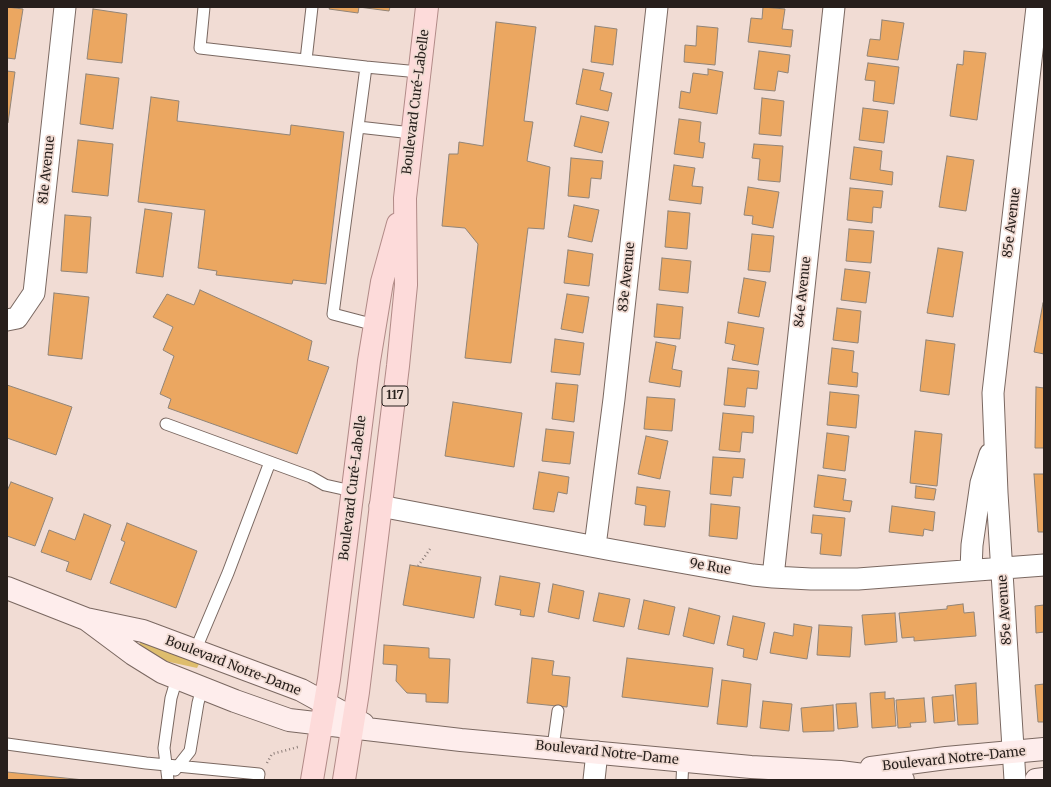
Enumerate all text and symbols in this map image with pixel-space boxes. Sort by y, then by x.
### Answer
street label: Boulevard Curé-Labelle [399,29,433,175]
street label: 81e Avenue [36,135,58,205]
street label: 85e Avenue [1000,187,1024,259]
street label: 83e Avenue [616,241,638,313]
street label: 84e Avenue [792,256,814,328]
road number: 117 [382,386,408,406]
street label: Boulevard Curé-Labelle [336,415,370,561]
street label: 9e Rue [688,556,732,578]
street label: 85e Avenue [995,574,1015,646]
street label: Boulevard Notre-Dame [163,633,303,699]
street label: Boulevard Notre-Dame [535,738,679,768]
street label: Boulevard Notre-Dame [882,744,1026,774]

